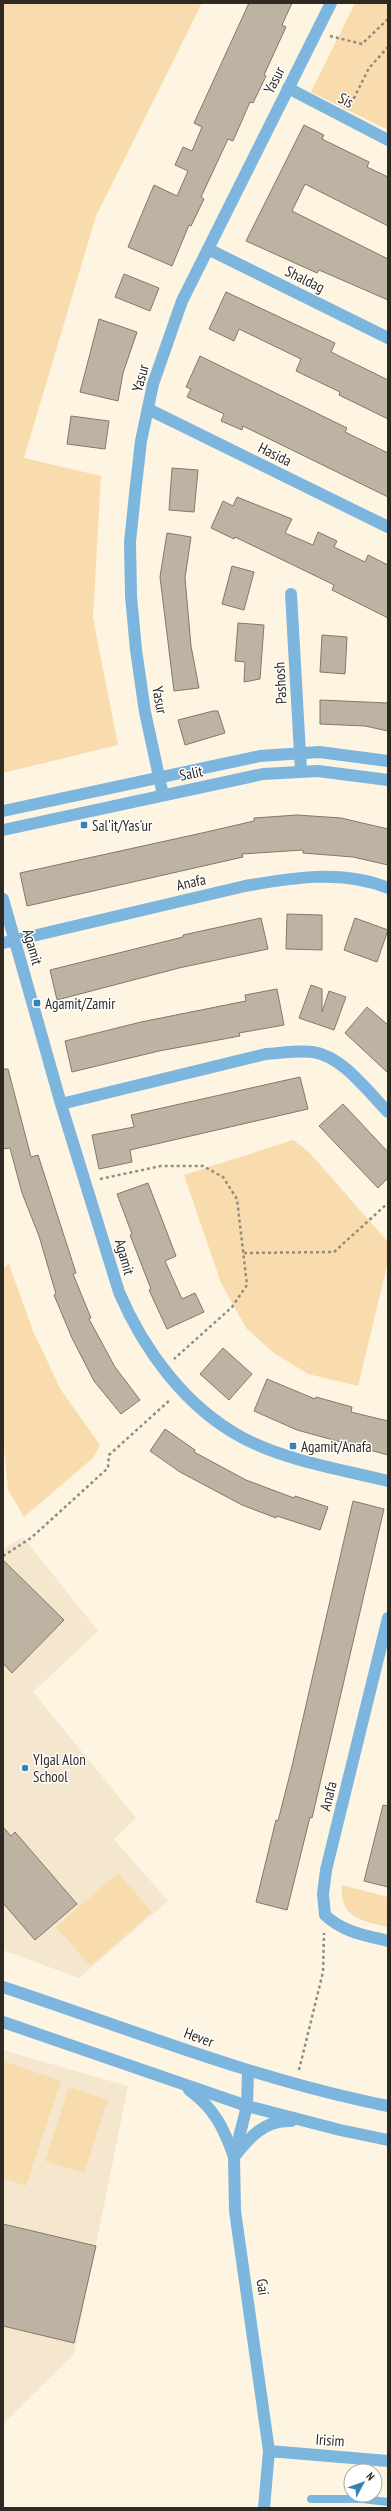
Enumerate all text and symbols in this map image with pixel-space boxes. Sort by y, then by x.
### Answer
street label: Yasur [259,63,289,97]
street label: Sis [335,88,357,112]
street label: Shaldag [282,261,328,297]
street label: Yasur [127,361,153,394]
street label: Hasida [255,438,295,470]
street label: Pashosh [269,661,291,705]
street label: Yasur [148,685,172,716]
street label: Salit [178,761,204,785]
place label: Sal'it/Yas'ur [92,816,153,835]
marker: Sal'it/Yas'ur [79,820,89,830]
street label: Anafa [174,869,208,895]
street label: Agamit [19,927,47,967]
place label: Agamit/Zamir [45,994,116,1013]
marker: Agamit/Zamir [32,998,42,1008]
street label: Agamit [111,1237,139,1277]
place label: Agamit/Anafa [301,1437,372,1456]
marker: Agamit/Anafa [288,1441,298,1451]
place label: YIgal Alon School [33,1750,86,1786]
marker: YIgal Alon School [20,1763,30,1773]
street label: Anafa [315,1779,341,1813]
street label: Hever [182,2023,217,2051]
street label: Gai [252,2277,274,2297]
street label: Irisim [315,2430,345,2450]
north arrow [343,2463,383,2503]
text: N [363,2470,378,2483]

